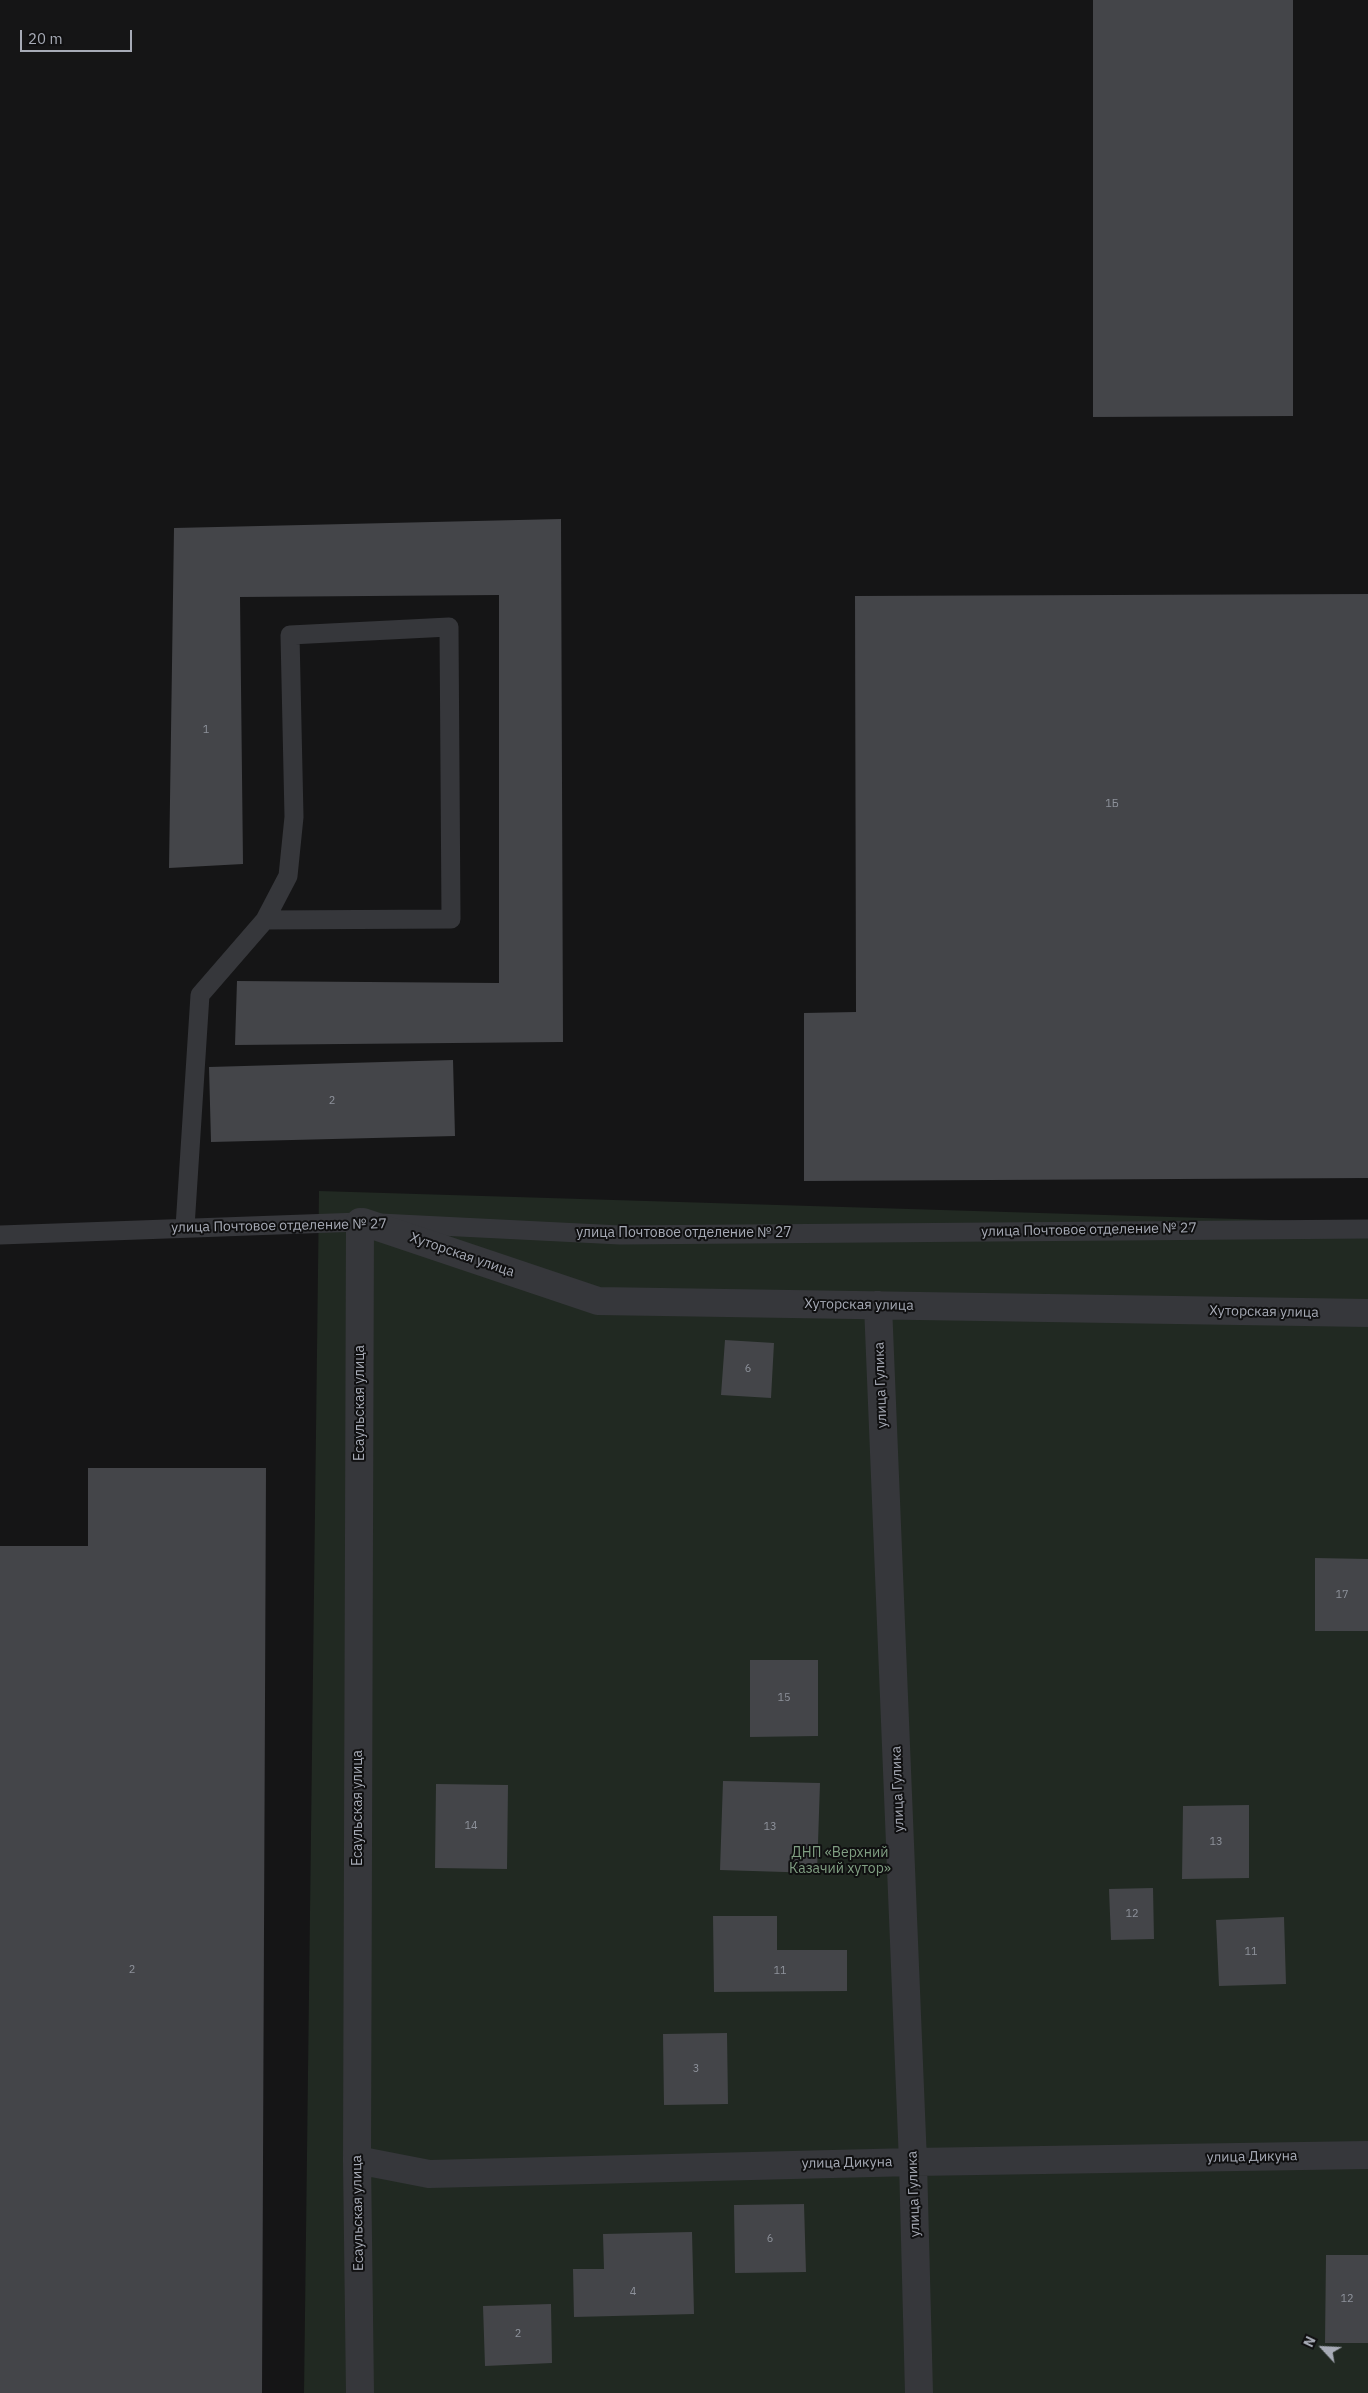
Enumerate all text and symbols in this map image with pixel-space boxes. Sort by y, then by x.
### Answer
scale bar [22,20,135,52]
text: 20 m [28,29,63,48]
house number: 1 [203,723,209,737]
house number: 1Б [1105,797,1119,811]
house number: 2 [329,1094,335,1108]
street label: улица Почтовое отделение № 27 [171,1216,387,1236]
street label: улица Почтовое отделение № 27 [981,1220,1197,1240]
street label: улица Почтовое отделение № 27 [576,1225,792,1241]
street label: Хуторская улица [407,1229,517,1281]
street label: Хуторская улица [804,1296,914,1314]
street label: Хуторская улица [1209,1303,1319,1321]
street label: улица Гулика [871,1342,891,1428]
street label: Есаульская улица [352,1345,368,1461]
house number: 6 [745,1362,751,1376]
house number: 17 [1335,1588,1349,1602]
house number: 15 [777,1691,791,1705]
street label: улица Гулика [888,1746,908,1832]
street label: Есаульская улица [350,1750,366,1866]
house number: 14 [464,1819,478,1833]
house number: 13 [763,1820,777,1834]
house number: 13 [1209,1835,1223,1849]
park label: ДНП «Верхний Казачий хутор» [789,1845,891,1878]
house number: 12 [1125,1907,1139,1921]
house number: 11 [1244,1945,1258,1959]
house number: 2 [129,1963,135,1977]
house number: 11 [773,1964,787,1978]
house number: 3 [693,2062,699,2076]
street label: улица Дикуна [1206,2148,1298,2166]
street label: улица Гулика [904,2151,924,2237]
street label: улица Дикуна [801,2154,893,2172]
street label: Есаульская улица [349,2155,367,2271]
house number: 6 [767,2232,773,2246]
house number: 4 [630,2285,636,2299]
house number: 12 [1340,2292,1354,2306]
north arrow [1298,2323,1348,2373]
house number: 2 [515,2327,521,2341]
text: N [1299,2333,1320,2350]

